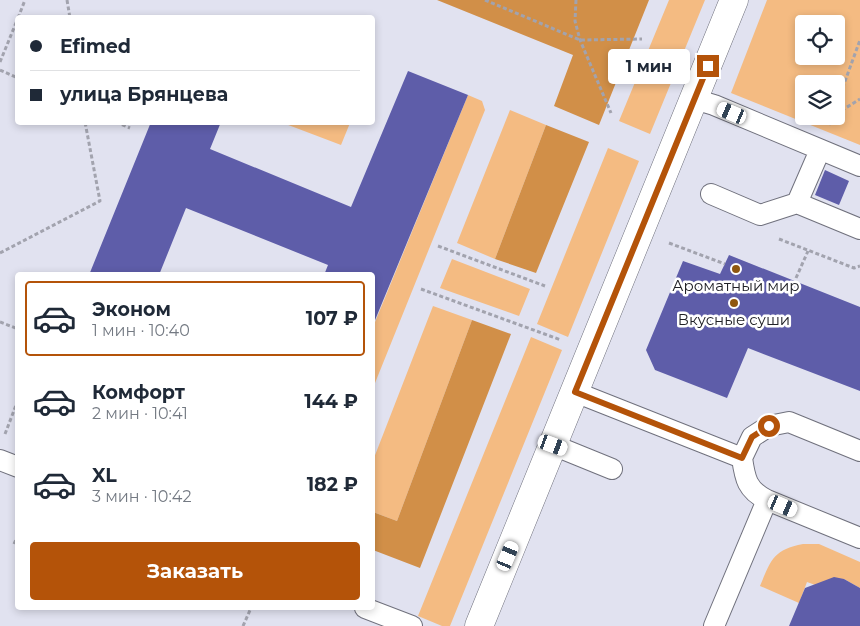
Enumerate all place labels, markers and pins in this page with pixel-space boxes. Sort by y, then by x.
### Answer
marker: Ароматный мир [730,263,742,275]
place label: Ароматный мир [672,276,800,295]
marker: Вкусные суши [728,297,740,309]
place label: Вкусные суши [678,310,790,329]

